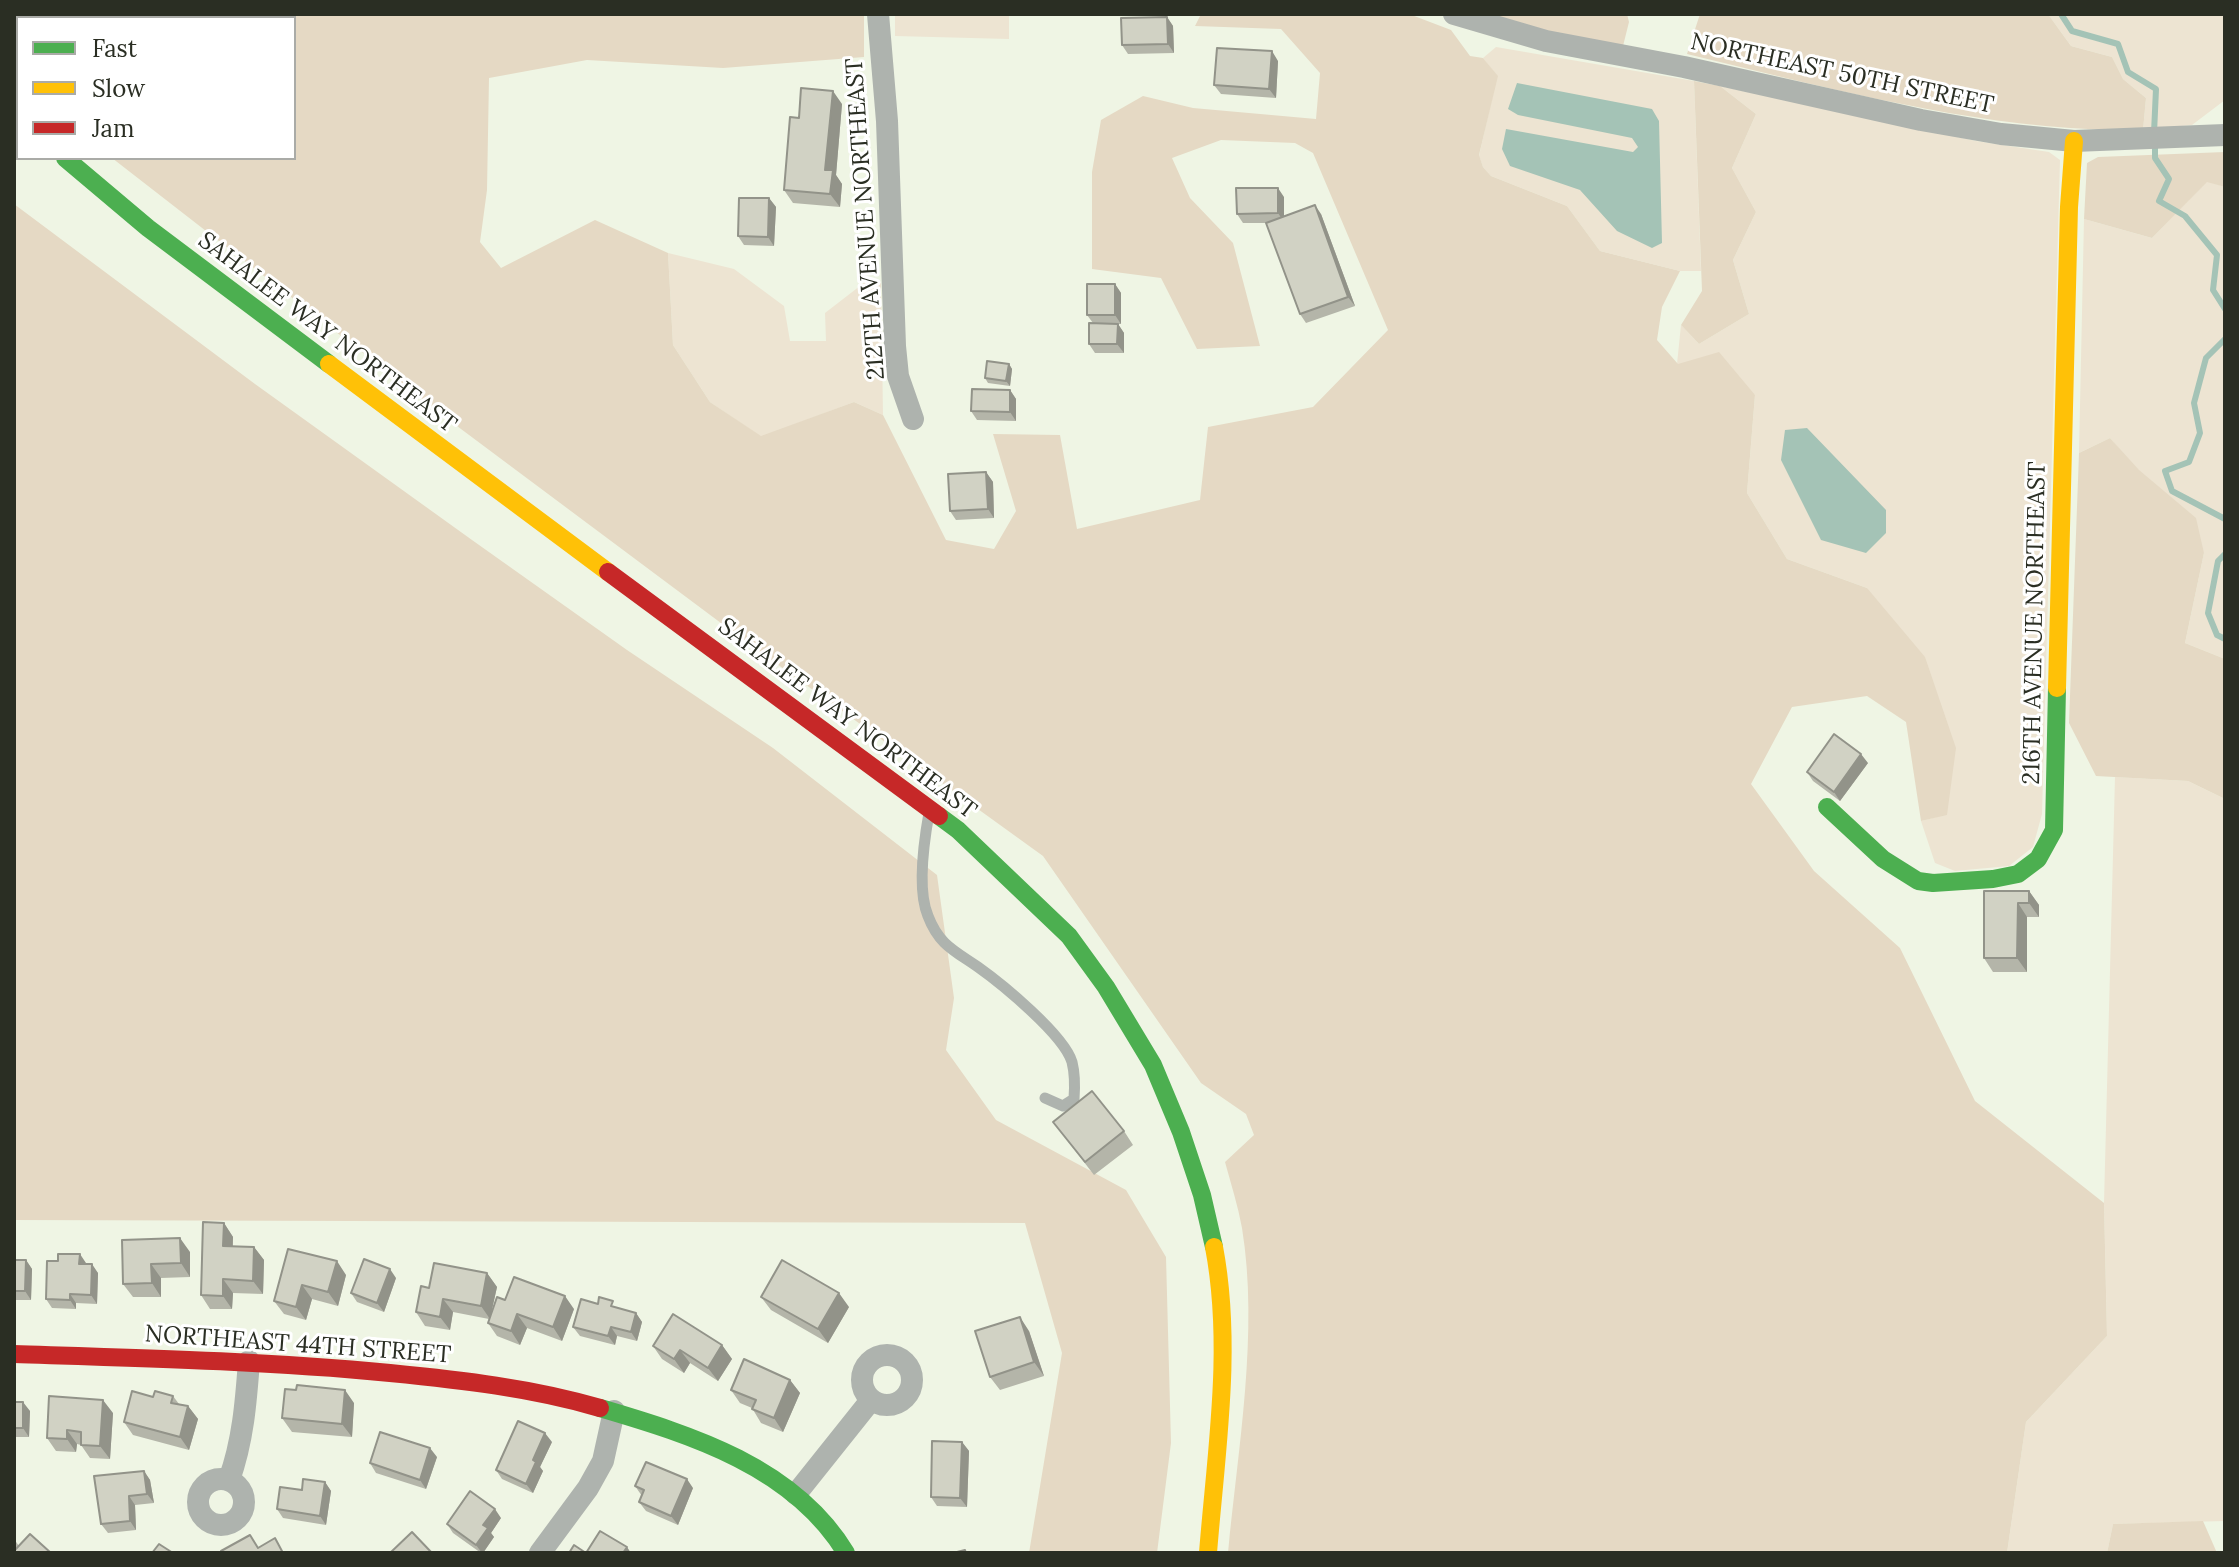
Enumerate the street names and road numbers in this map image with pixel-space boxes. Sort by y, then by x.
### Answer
street label: NORTHEAST 50TH STREET [1688,28,1996,120]
street label: 212TH AVENUE NORTHEAST [840,57,892,381]
street label: SAHALEE WAY NORTHEAST [192,226,462,440]
street label: 216TH AVENUE NORTHEAST [2018,461,2052,785]
street label: SAHALEE WAY NORTHEAST [712,612,982,826]
street label: NORTHEAST 44TH STREET [144,1320,452,1370]

